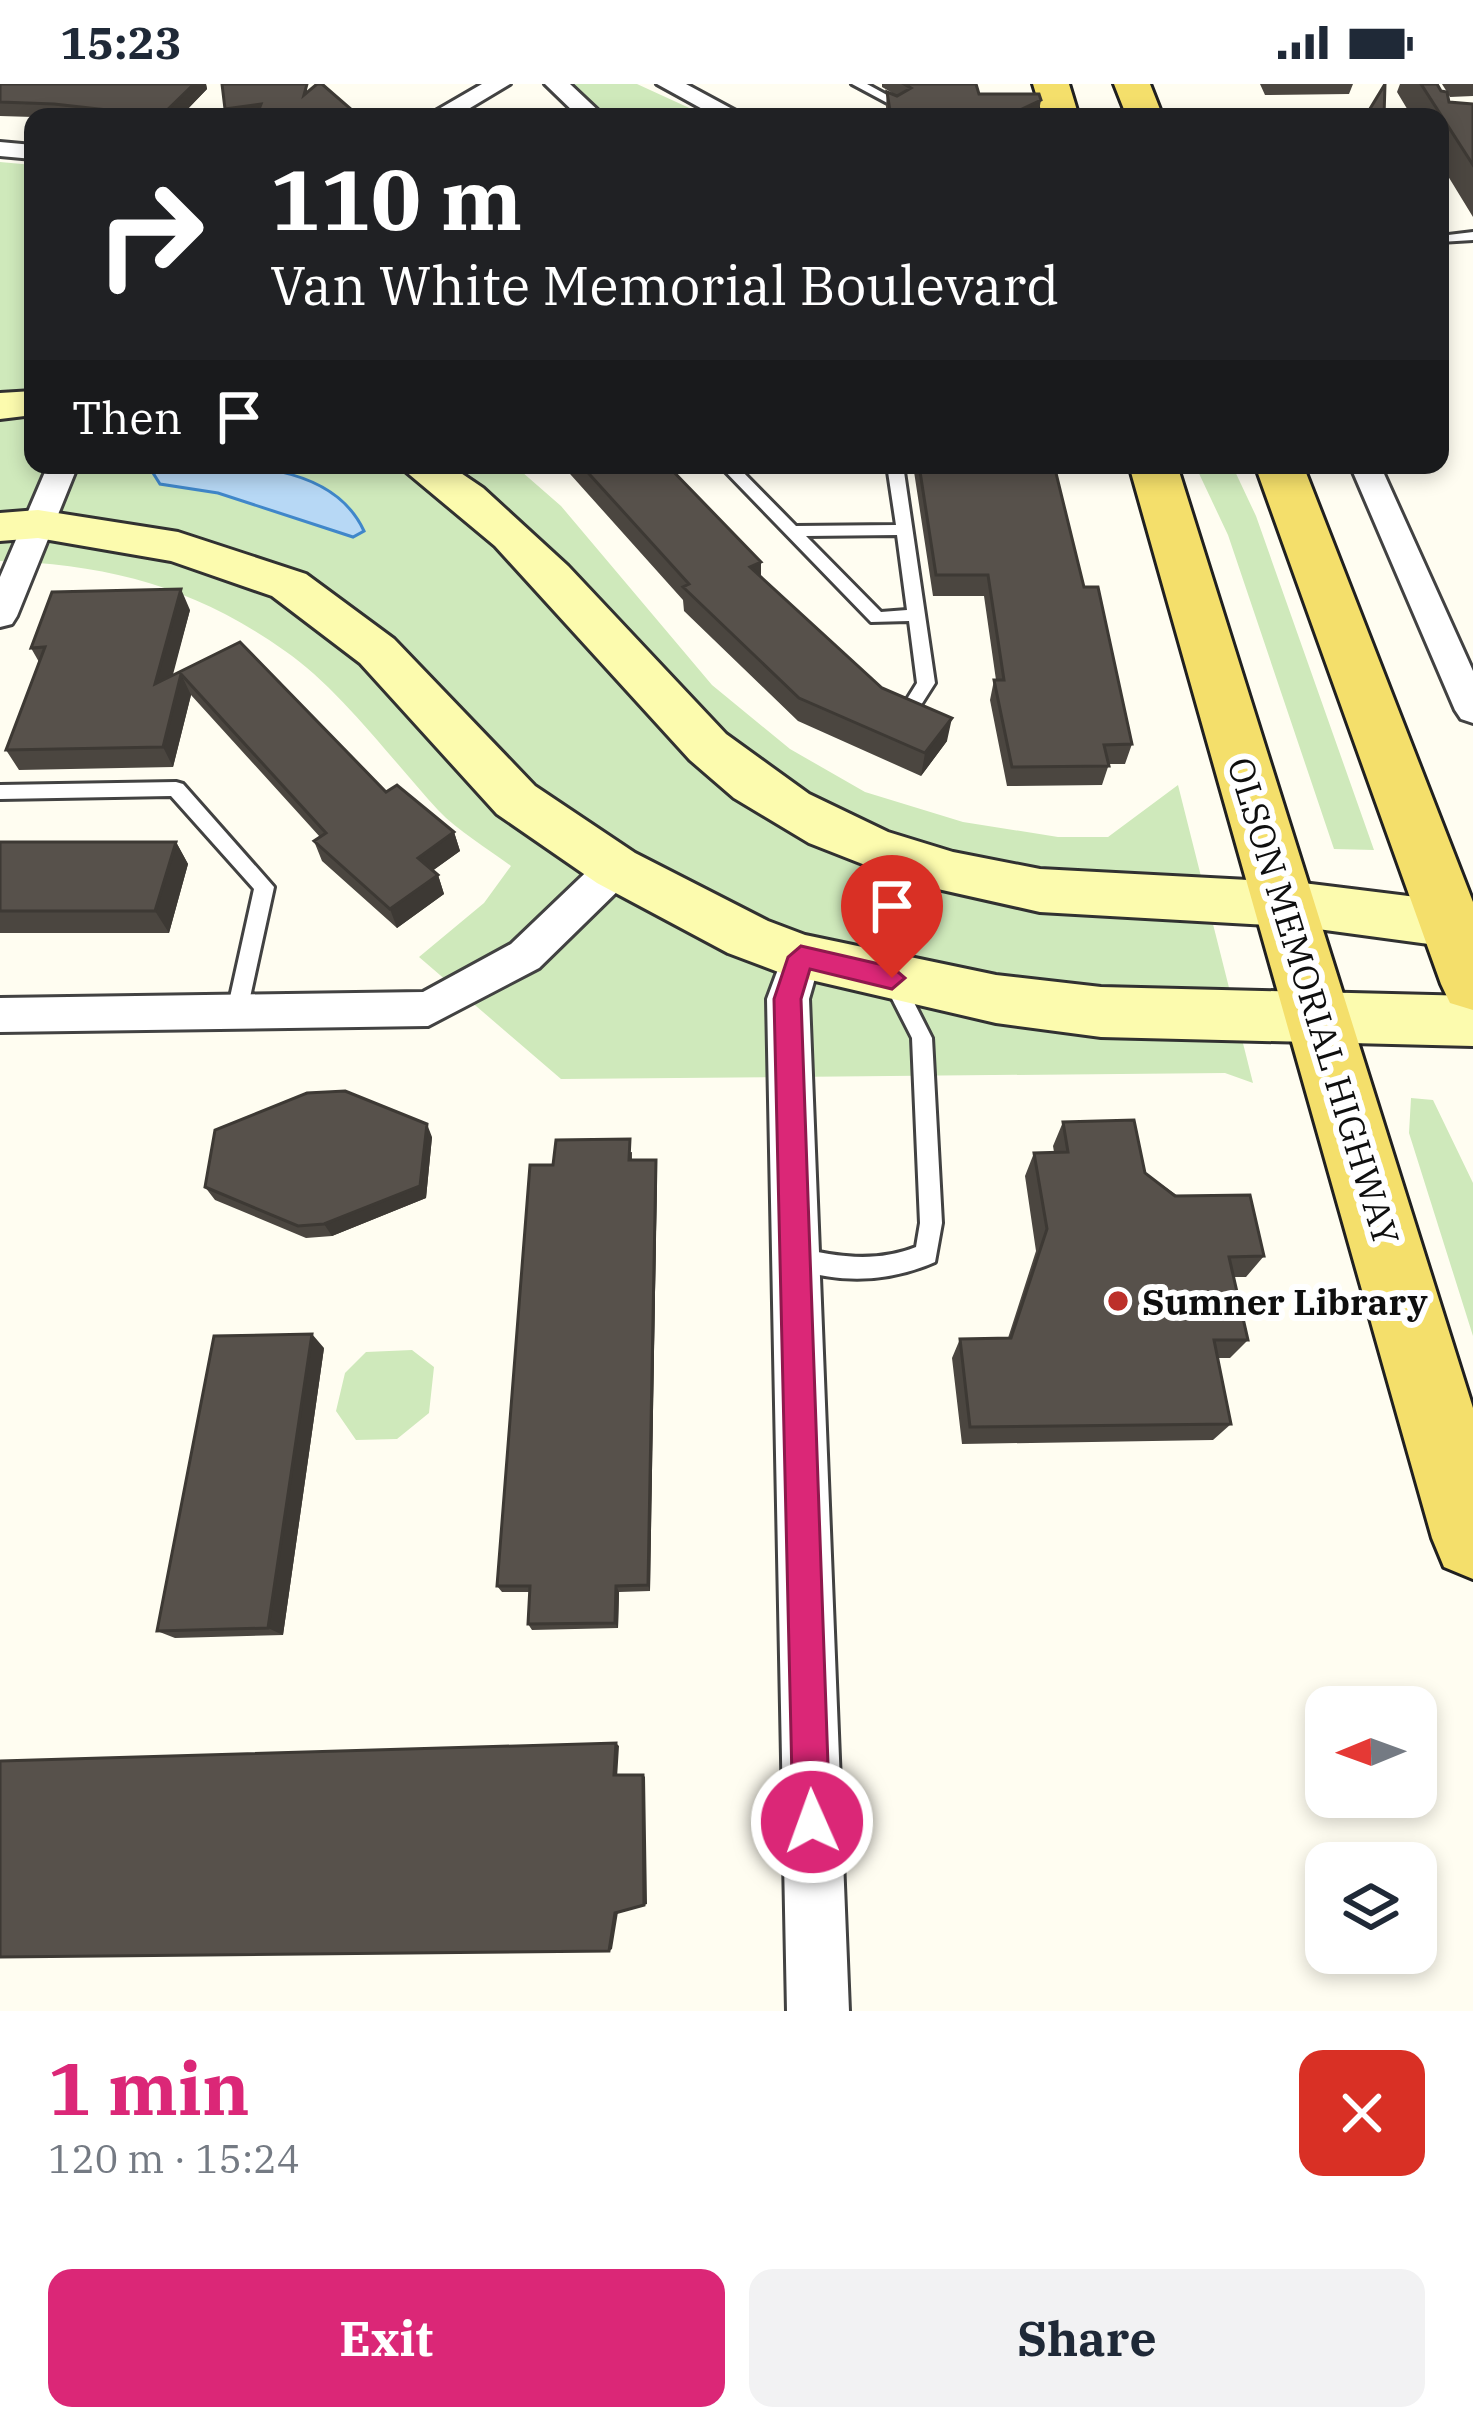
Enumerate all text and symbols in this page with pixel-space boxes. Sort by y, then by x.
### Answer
text: 15:23 [60,13,182,71]
text: 110 m [270,144,522,253]
icon: right [72,156,228,312]
text: Van White Memorial Boulevard [270,250,1059,320]
icon: arrive [206,384,272,450]
text: Then [72,388,182,446]
street label: OLSON MEMORIAL HIGHWAY [1217,752,1411,1251]
pin [841,855,943,978]
icon: arrive [859,873,925,939]
place label: Sumner Library [1142,1278,1428,1325]
marker: Sumner Library [1105,1288,1131,1314]
north arrow [1305,1686,1437,1818]
map controls [1305,1686,1437,1974]
position arrow [749,1759,875,1885]
button: layers [1305,1842,1437,1974]
text: 1 min [48,2041,250,2135]
button: close [1299,2050,1425,2176]
text: 120 m · 15:24 [48,2133,300,2184]
button: Exit [48,2269,725,2407]
button: Share [749,2269,1425,2407]

